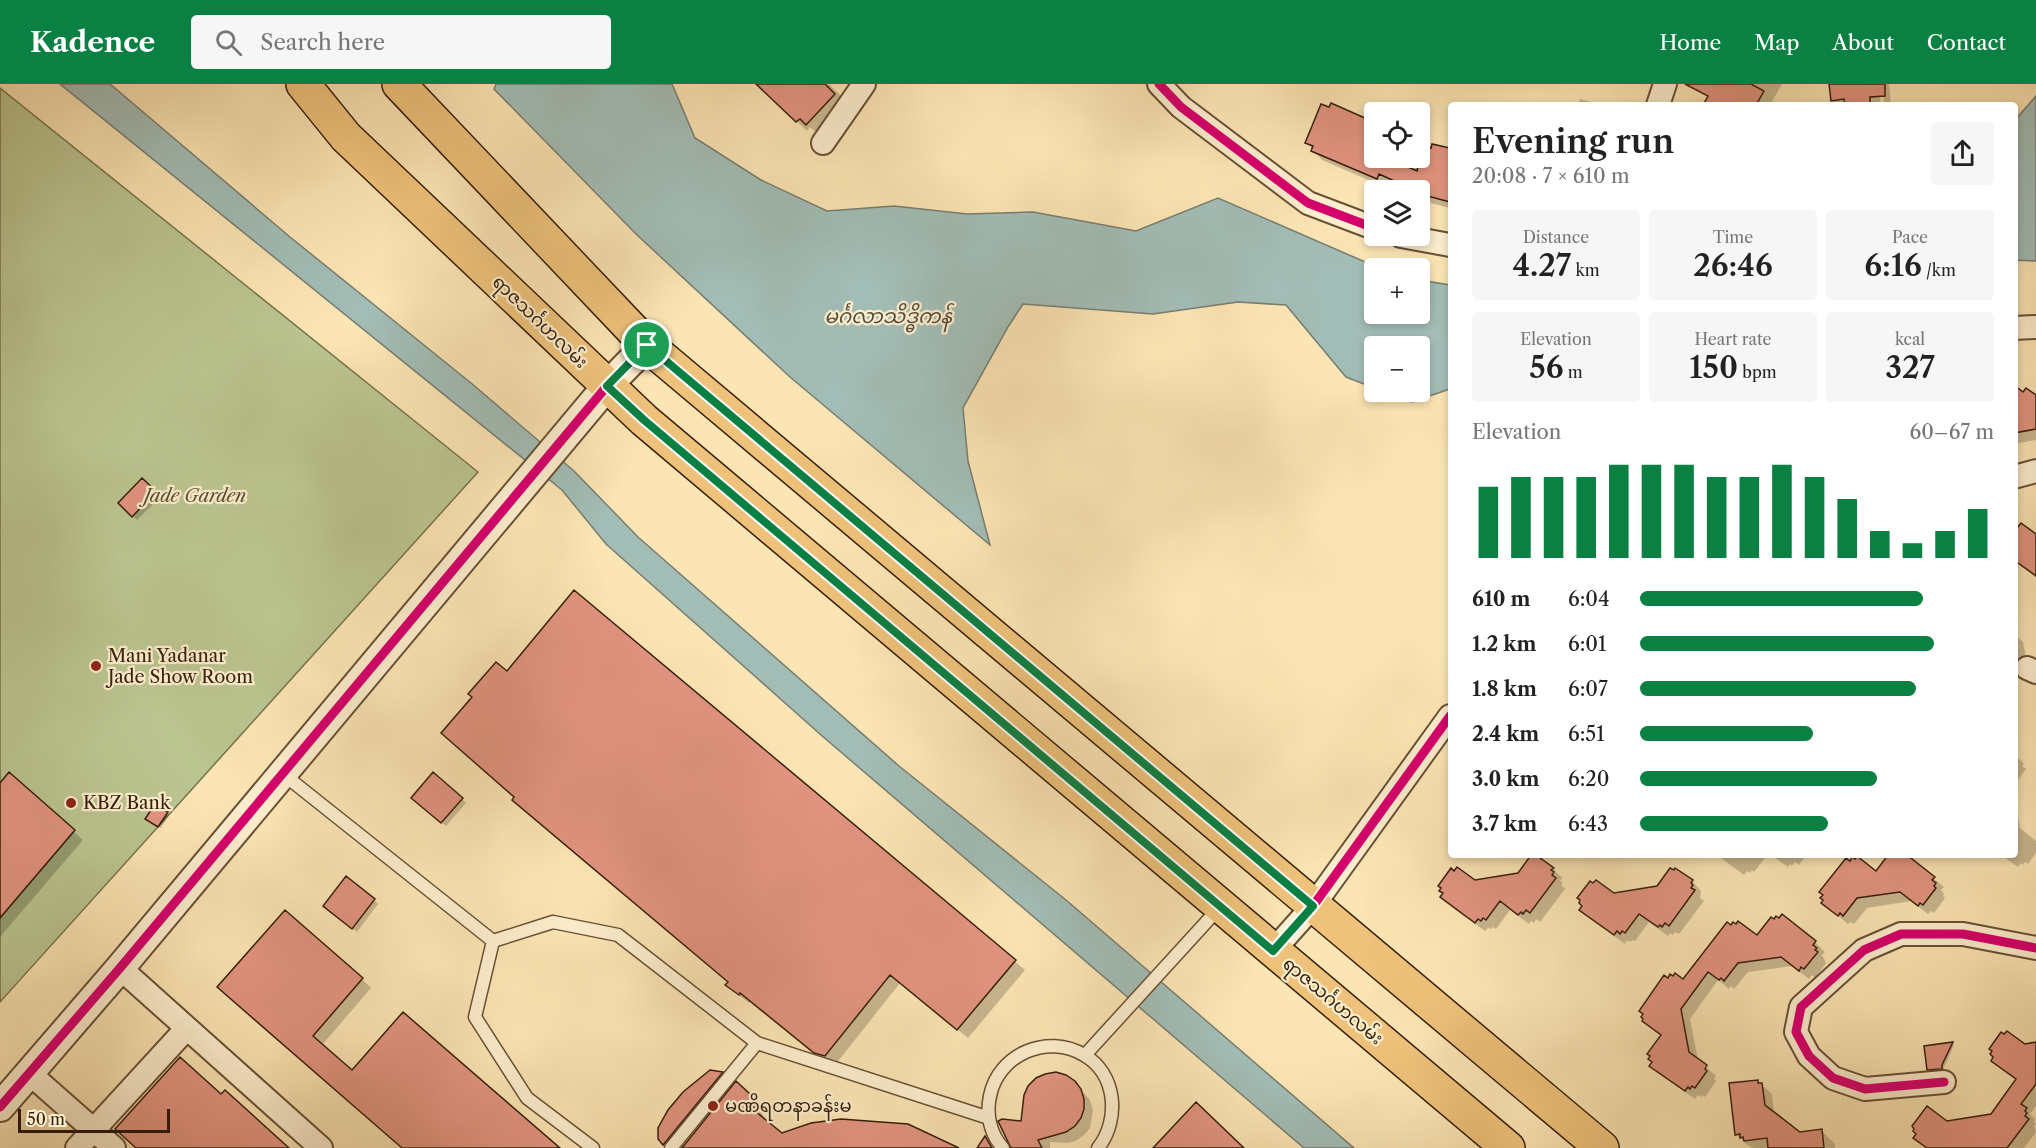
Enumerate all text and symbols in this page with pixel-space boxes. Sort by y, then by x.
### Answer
search box [191,15,611,69]
text: Kadence [30,25,155,59]
icon: search [212,26,245,59]
text: Search here [260,29,385,56]
text: Home [1660,30,1721,55]
text: Map [1754,30,1799,55]
text: About [1832,30,1894,55]
text: Contact [1927,30,2006,55]
map controls [1364,102,1430,402]
button: locate [1364,102,1430,168]
text: Evening run [1472,121,1674,162]
button: share [1931,122,1994,185]
text: 20:08 · 7 × 610 m [1472,164,1630,188]
button: layers [1364,180,1430,246]
text: Distance [1523,227,1589,247]
text: Time [1713,227,1753,247]
text: Pace [1892,227,1928,247]
text: 4.27 [1512,247,1571,284]
text: 26:46 [1693,247,1773,284]
text: 6:16 [1864,247,1922,284]
button: + [1364,258,1430,324]
text: km [1571,260,1600,280]
text: /km [1922,260,1956,280]
street label: ရာဇသင်္ဂဟလမ်း [485,270,594,376]
water label: မင်္ဂလာသိဒ္ဓိကန် [824,302,955,333]
pin [621,319,672,370]
icon: arrive [630,328,663,361]
text: Elevation [1520,329,1592,349]
text: Heart rate [1694,329,1772,349]
text: kcal [1895,329,1925,349]
button: − [1364,336,1430,402]
text: 56 [1529,349,1564,386]
text: 150 [1689,349,1738,386]
text: 327 [1885,349,1935,386]
text: m [1564,362,1583,382]
text: bpm [1738,362,1777,382]
text: Elevation [1472,420,1561,444]
text: 60–67 m [1909,420,1994,444]
park label: Jade Garden [139,485,246,507]
text: 610 m [1472,587,1530,611]
text: 6:04 [1568,587,1610,611]
text: 1.2 km [1472,632,1536,656]
text: 6:01 [1568,632,1606,656]
place label: Mani Yadanar Jade Show Room [105,645,253,688]
marker: Mani Yadanar Jade Show Room [89,659,103,673]
text: 1.8 km [1472,677,1537,701]
text: 6:07 [1568,677,1608,701]
text: 2.4 km [1472,722,1539,746]
text: 6:51 [1568,722,1605,746]
text: 3.0 km [1472,767,1539,791]
text: 6:20 [1568,767,1610,791]
place label: KBZ Bank [83,792,172,814]
marker: KBZ Bank [64,796,78,810]
text: 3.7 km [1472,812,1537,836]
text: 6:43 [1568,812,1608,836]
street label: ရာဇသင်္ဂဟလမ်း [1276,951,1389,1052]
place label: မဏိရတနာခန်းမ [725,1092,852,1121]
marker: မဏိရတနာခန်းမ [706,1099,720,1113]
scale bar [18,1106,170,1134]
text: 50 m [27,1109,65,1129]

